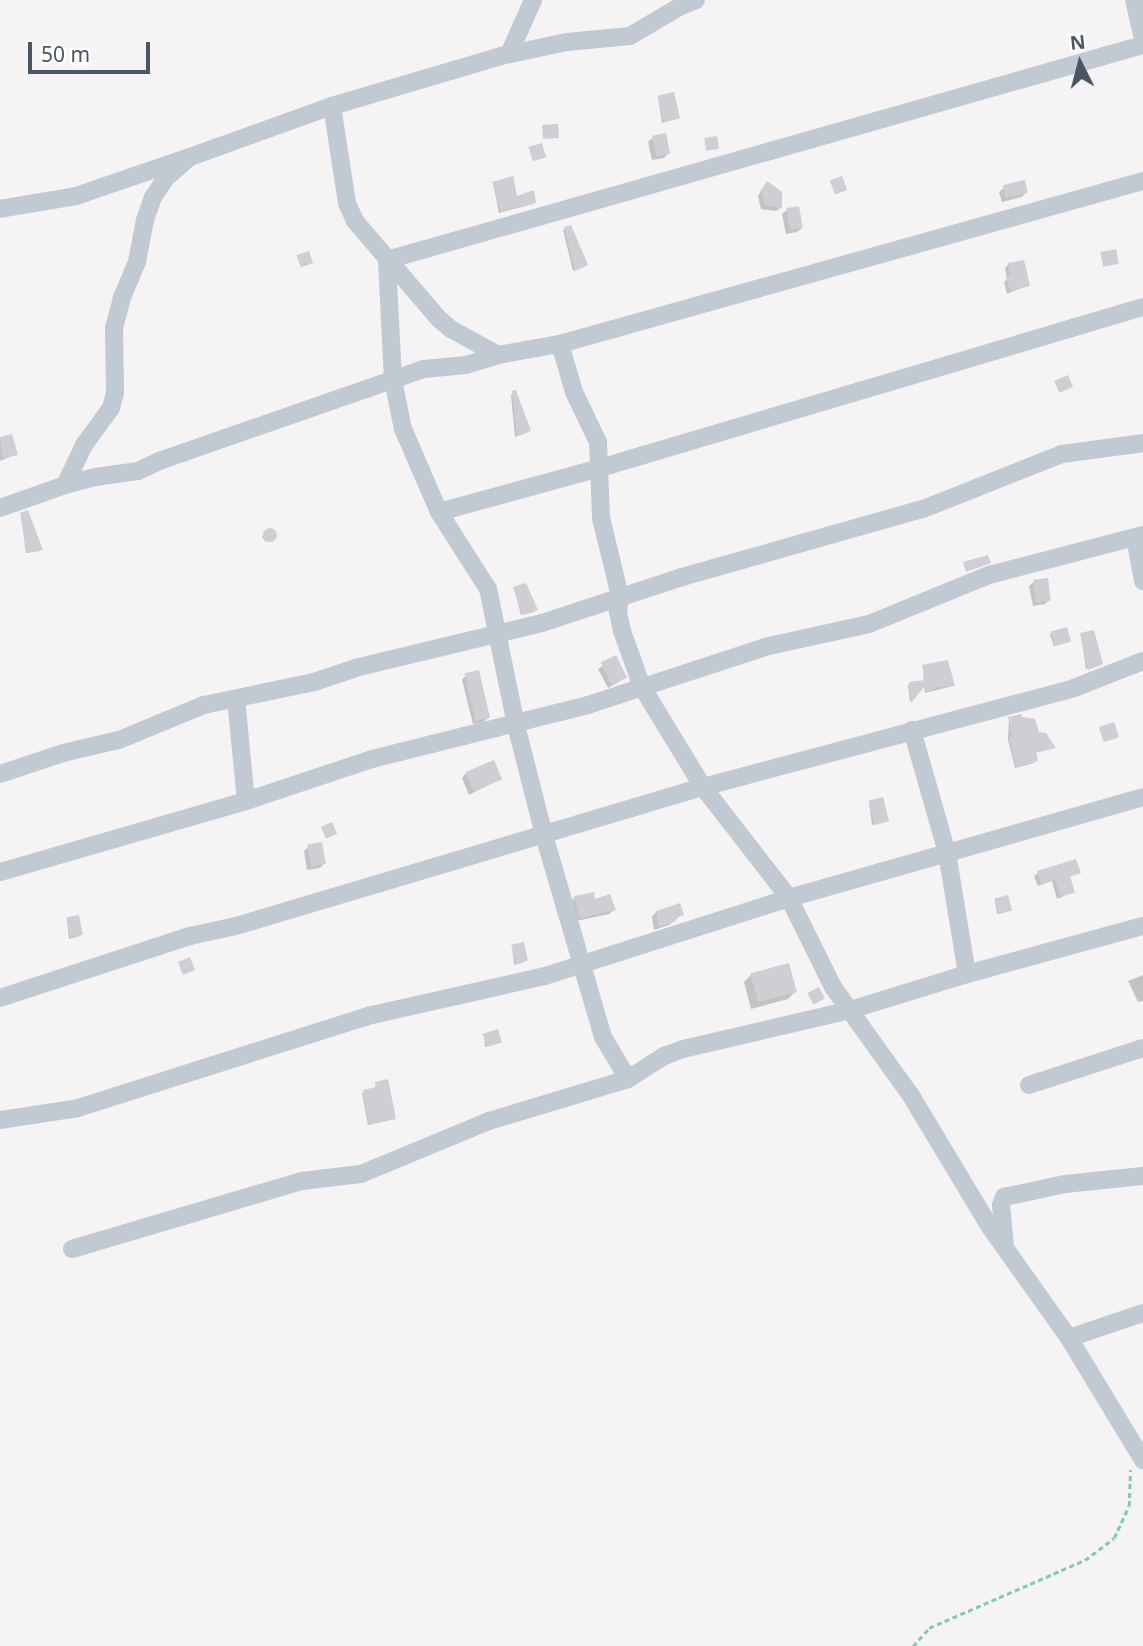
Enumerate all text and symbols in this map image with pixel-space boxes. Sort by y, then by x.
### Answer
scale bar [32,28,154,72]
north arrow [1045,28,1115,98]
text: N [1069,28,1087,56]
text: 50 m [41,40,90,68]

